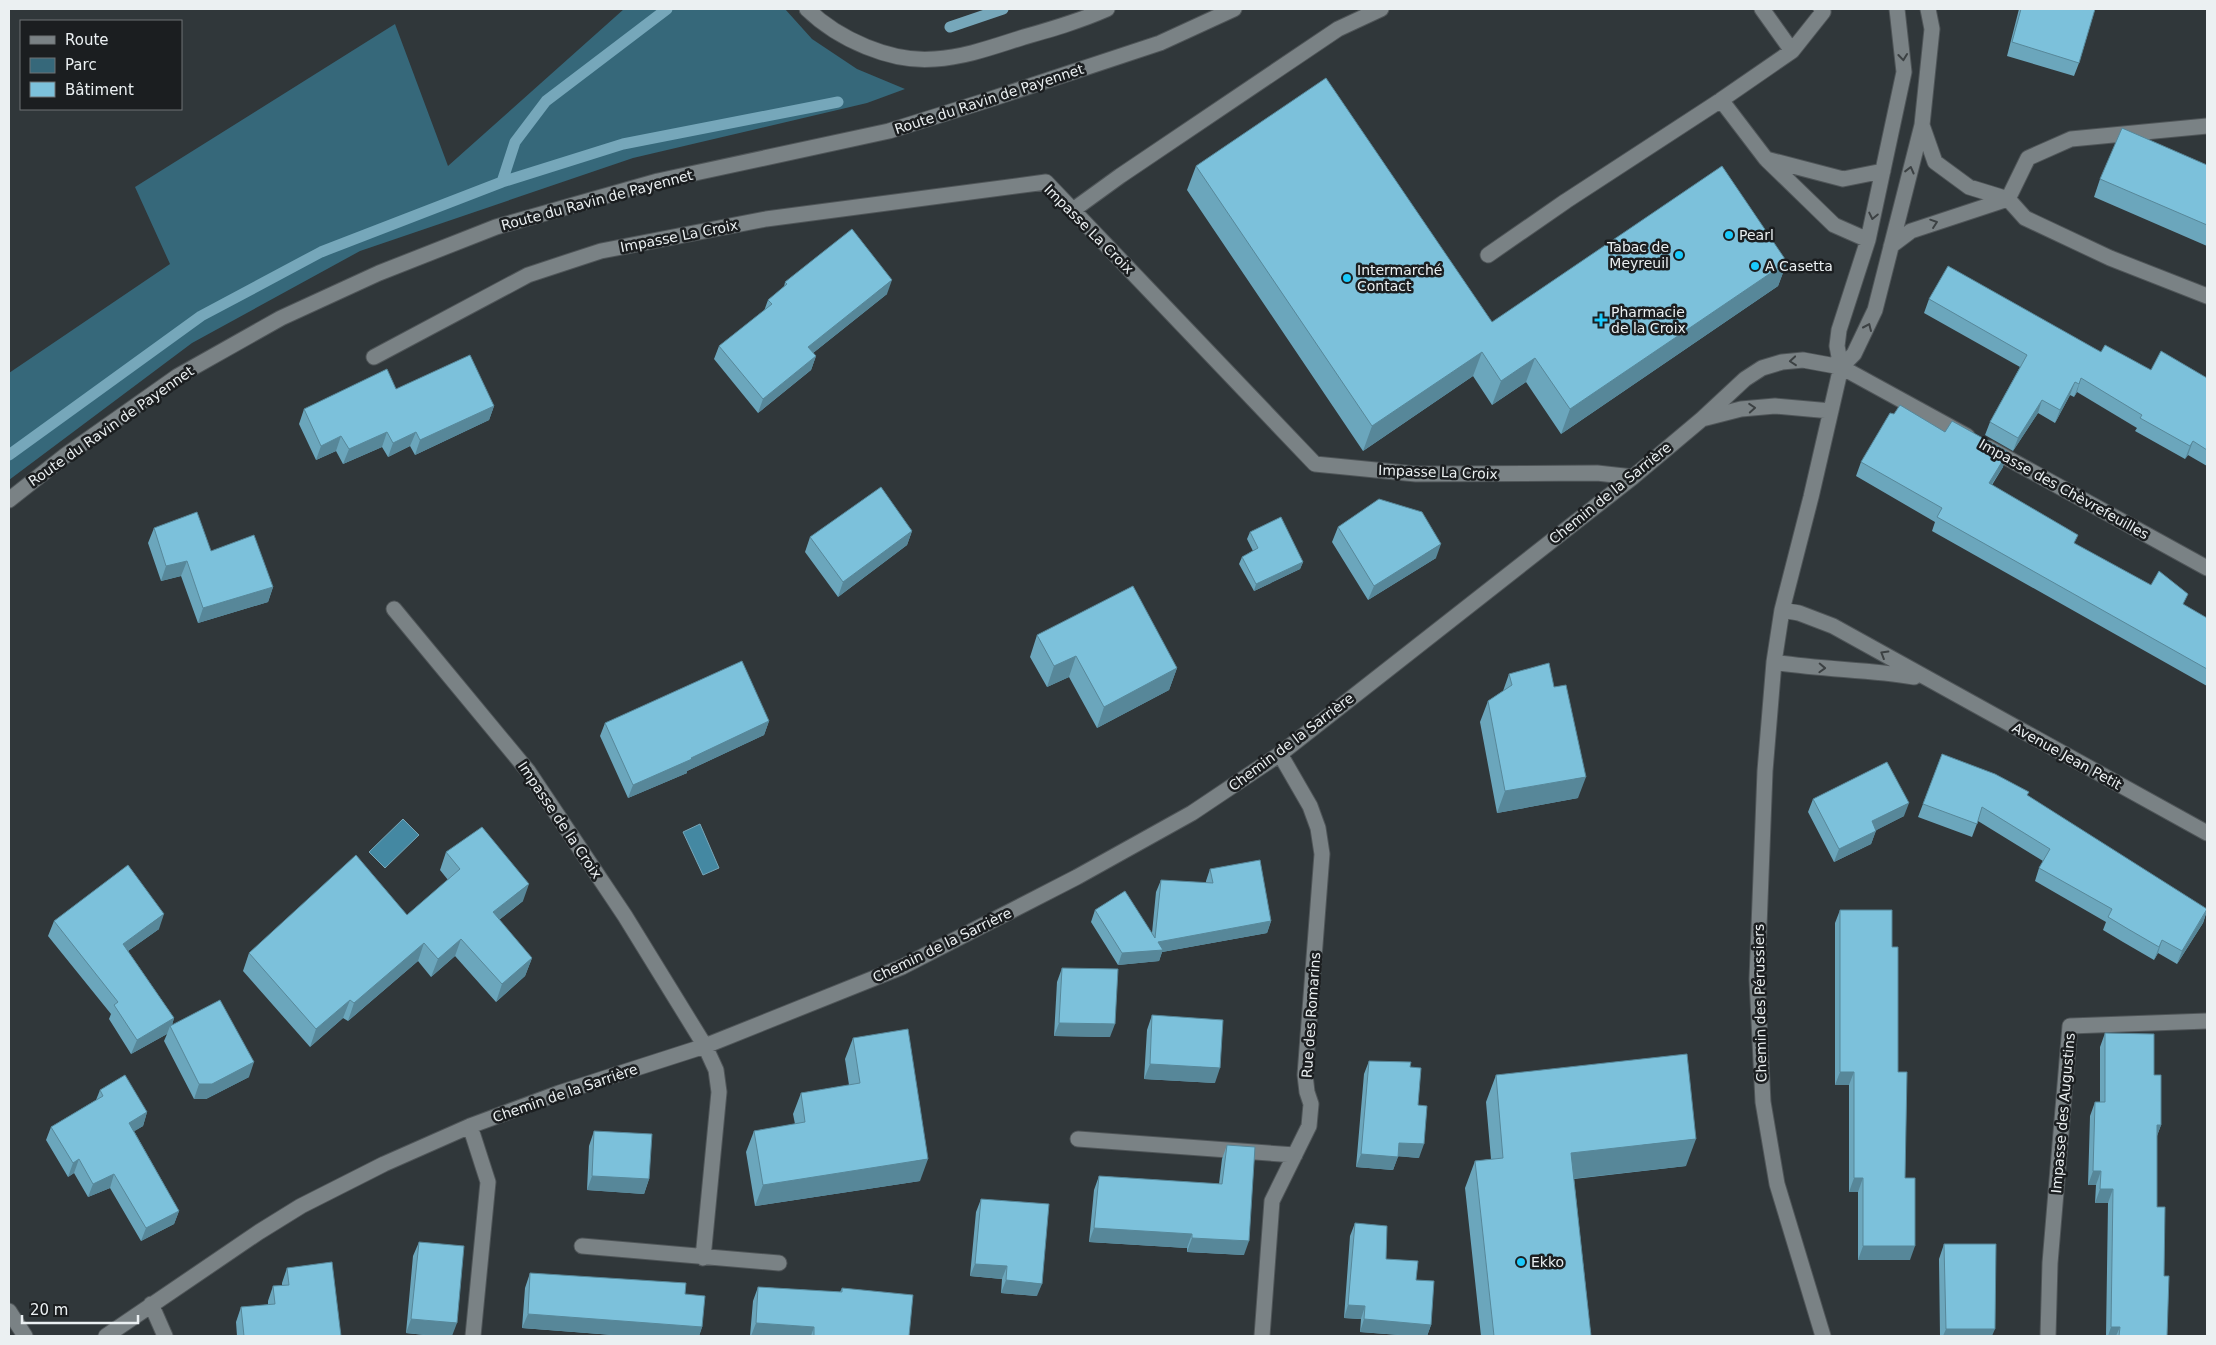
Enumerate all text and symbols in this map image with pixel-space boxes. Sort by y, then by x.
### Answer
legend [20,20,182,110]
text: Route [65,31,109,49]
one-way arrow [1897,54,1908,62]
text: Parc [65,56,97,74]
street label: Route du Ravin de Payennet [892,61,1086,137]
text: Bâtiment [65,81,134,99]
one-way arrow [1905,166,1915,175]
street label: Route du Ravin de Payennet [499,167,695,233]
street label: Impasse La Croix [1041,181,1137,277]
one-way arrow [1868,212,1879,221]
street label: Impasse La Croix [619,217,739,255]
one-way arrow [1929,219,1937,229]
place label: Pearl [1739,227,1774,243]
marker: Pearl [1723,229,1735,241]
place label: Tabac de Meyreuil [1606,239,1669,271]
marker: Tabac de Meyreuil [1673,249,1685,261]
place label: A Casetta [1765,258,1833,274]
marker: A Casetta [1749,260,1761,272]
place label: Intermarché Contact [1357,262,1442,294]
marker: Intermarché Contact [1341,272,1353,284]
place label: Pharmacie de la Croix [1611,304,1686,336]
marker: Pharmacie de la Croix [1595,314,1607,326]
one-way arrow [1861,323,1872,332]
one-way arrow [1789,355,1797,366]
street label: Route du Ravin de Payennet [25,362,197,489]
one-way arrow [1748,403,1756,414]
street label: Impasse des Chèvrefeuilles [1976,436,2152,542]
street label: Chemin de la Sarrière [1546,439,1674,547]
street label: Impasse La Croix [1378,462,1498,482]
one-way arrow [1880,651,1889,661]
one-way arrow [1819,663,1827,674]
street label: Chemin de la Sarrière [1225,690,1357,794]
street label: Avenue Jean Petit [2010,719,2125,793]
street label: Impasse de la Croix [515,758,605,882]
street label: Chemin de la Sarrière [870,904,1014,986]
street label: Chemin des Pérussiers [1751,924,1769,1082]
street label: Rue des Romarins [1299,952,1323,1078]
street label: Impasse des Augustins [2048,1032,2078,1194]
street label: Chemin de la Sarrière [490,1061,640,1125]
place label: Ekko [1531,1254,1564,1270]
marker: Ekko [1515,1256,1527,1268]
scale bar [22,1292,139,1324]
text: 20 m [30,1301,68,1319]

